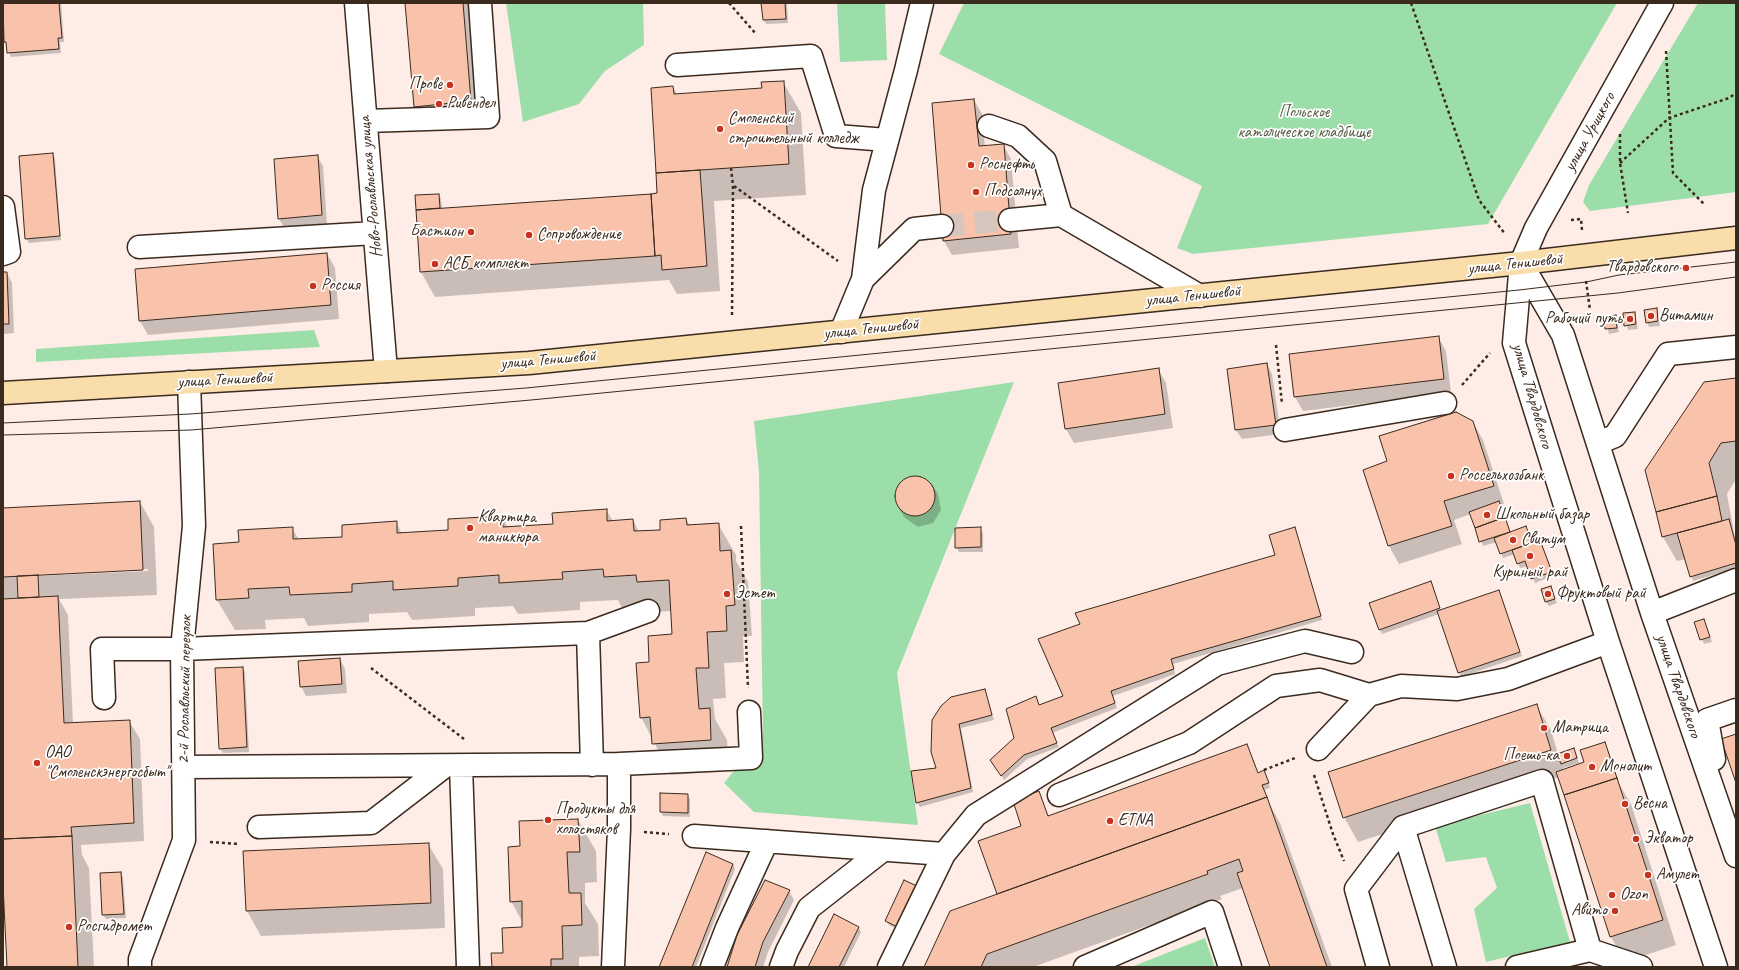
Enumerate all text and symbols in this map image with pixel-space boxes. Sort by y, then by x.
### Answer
place label: Прове [409,75,442,95]
marker: Прове [445,80,455,90]
street label: улица Урицкого [1560,89,1620,175]
place label: Ривендел [447,94,495,114]
marker: Ривендел [434,99,444,109]
park label: Польское католическое кладбище [1238,103,1370,143]
place label: Смоленский строительный колледж [728,109,859,149]
street label: Ново-Рославльская улица [355,115,387,259]
marker: Смоленский строительный колледж [715,124,725,134]
place label: Роснефть [979,155,1034,175]
marker: Роснефть [966,160,976,170]
place label: Подсолнух [984,182,1042,202]
marker: Подсолнух [971,187,981,197]
place label: Бастион [410,222,463,242]
place label: Сопровождение [537,225,621,245]
marker: Бастион [466,227,476,237]
marker: Сопровождение [524,230,534,240]
street label: улица Тенишевой [1466,249,1564,279]
place label: АСБ комплект [443,254,528,274]
place label: Твардовского [1606,258,1678,278]
marker: АСБ комплект [430,259,440,269]
marker: Твардовского [1681,263,1691,273]
place label: Россия [321,276,360,296]
marker: Россия [308,281,318,291]
street label: улица Тенишевой [1144,281,1242,311]
place label: Витамин [1659,306,1712,326]
place label: Рабочий путь [1545,309,1622,329]
marker: Витамин [1646,311,1656,321]
street label: улица Тенишевой [822,314,920,344]
marker: Рабочий путь [1625,314,1635,324]
street label: улица Твардовского [1507,341,1557,451]
street label: улица Тенишевой [500,346,596,374]
street label: улица Тенишевой [177,367,273,393]
place label: Россельхозбанк [1459,466,1543,486]
marker: Россельхозбанк [1446,471,1456,481]
place label: Школьный базар [1495,505,1589,525]
place label: Квартира маникюра [478,508,538,548]
marker: Школьный базар [1482,510,1492,520]
marker: Квартира маникюра [465,523,475,533]
place label: Свитум [1521,530,1565,550]
marker: Свитум [1508,535,1518,545]
marker: Куриный рай [1525,551,1535,561]
place label: Куриный рай [1493,563,1567,583]
place label: Эстет [735,584,775,604]
place label: Фруктовый рай [1556,584,1646,604]
marker: Эстет [722,589,732,599]
marker: Фруктовый рай [1543,589,1553,599]
street label: 2-й Рославльский переулок [174,616,196,764]
street label: улица Твардовского [1651,631,1705,741]
place label: Матрица [1552,718,1608,738]
marker: Матрица [1539,723,1549,733]
place label: ОАО "Смоленскэнергосбыт" [45,743,169,783]
place label: Поешь-ка [1503,746,1559,766]
marker: Поешь-ка [1562,751,1572,761]
place label: Монолит [1600,757,1652,777]
marker: ОАО "Смоленскэнергосбыт" [32,758,42,768]
marker: Монолит [1587,762,1597,772]
place label: Весна [1633,794,1667,814]
marker: Весна [1620,799,1630,809]
place label: Продукты для холостяков [556,800,635,840]
place label: ETNA [1118,811,1153,831]
marker: Продукты для холостяков [543,815,553,825]
marker: ETNA [1105,816,1115,826]
place label: Экватор [1644,829,1693,849]
marker: Экватор [1631,834,1641,844]
place label: Амулет [1656,865,1699,885]
marker: Амулет [1643,870,1653,880]
place label: Ozon [1620,885,1648,905]
marker: Ozon [1607,890,1617,900]
place label: Авито [1571,901,1607,921]
marker: Авито [1610,906,1620,916]
place label: Росгидромет [77,917,152,937]
marker: Росгидромет [64,922,74,932]

